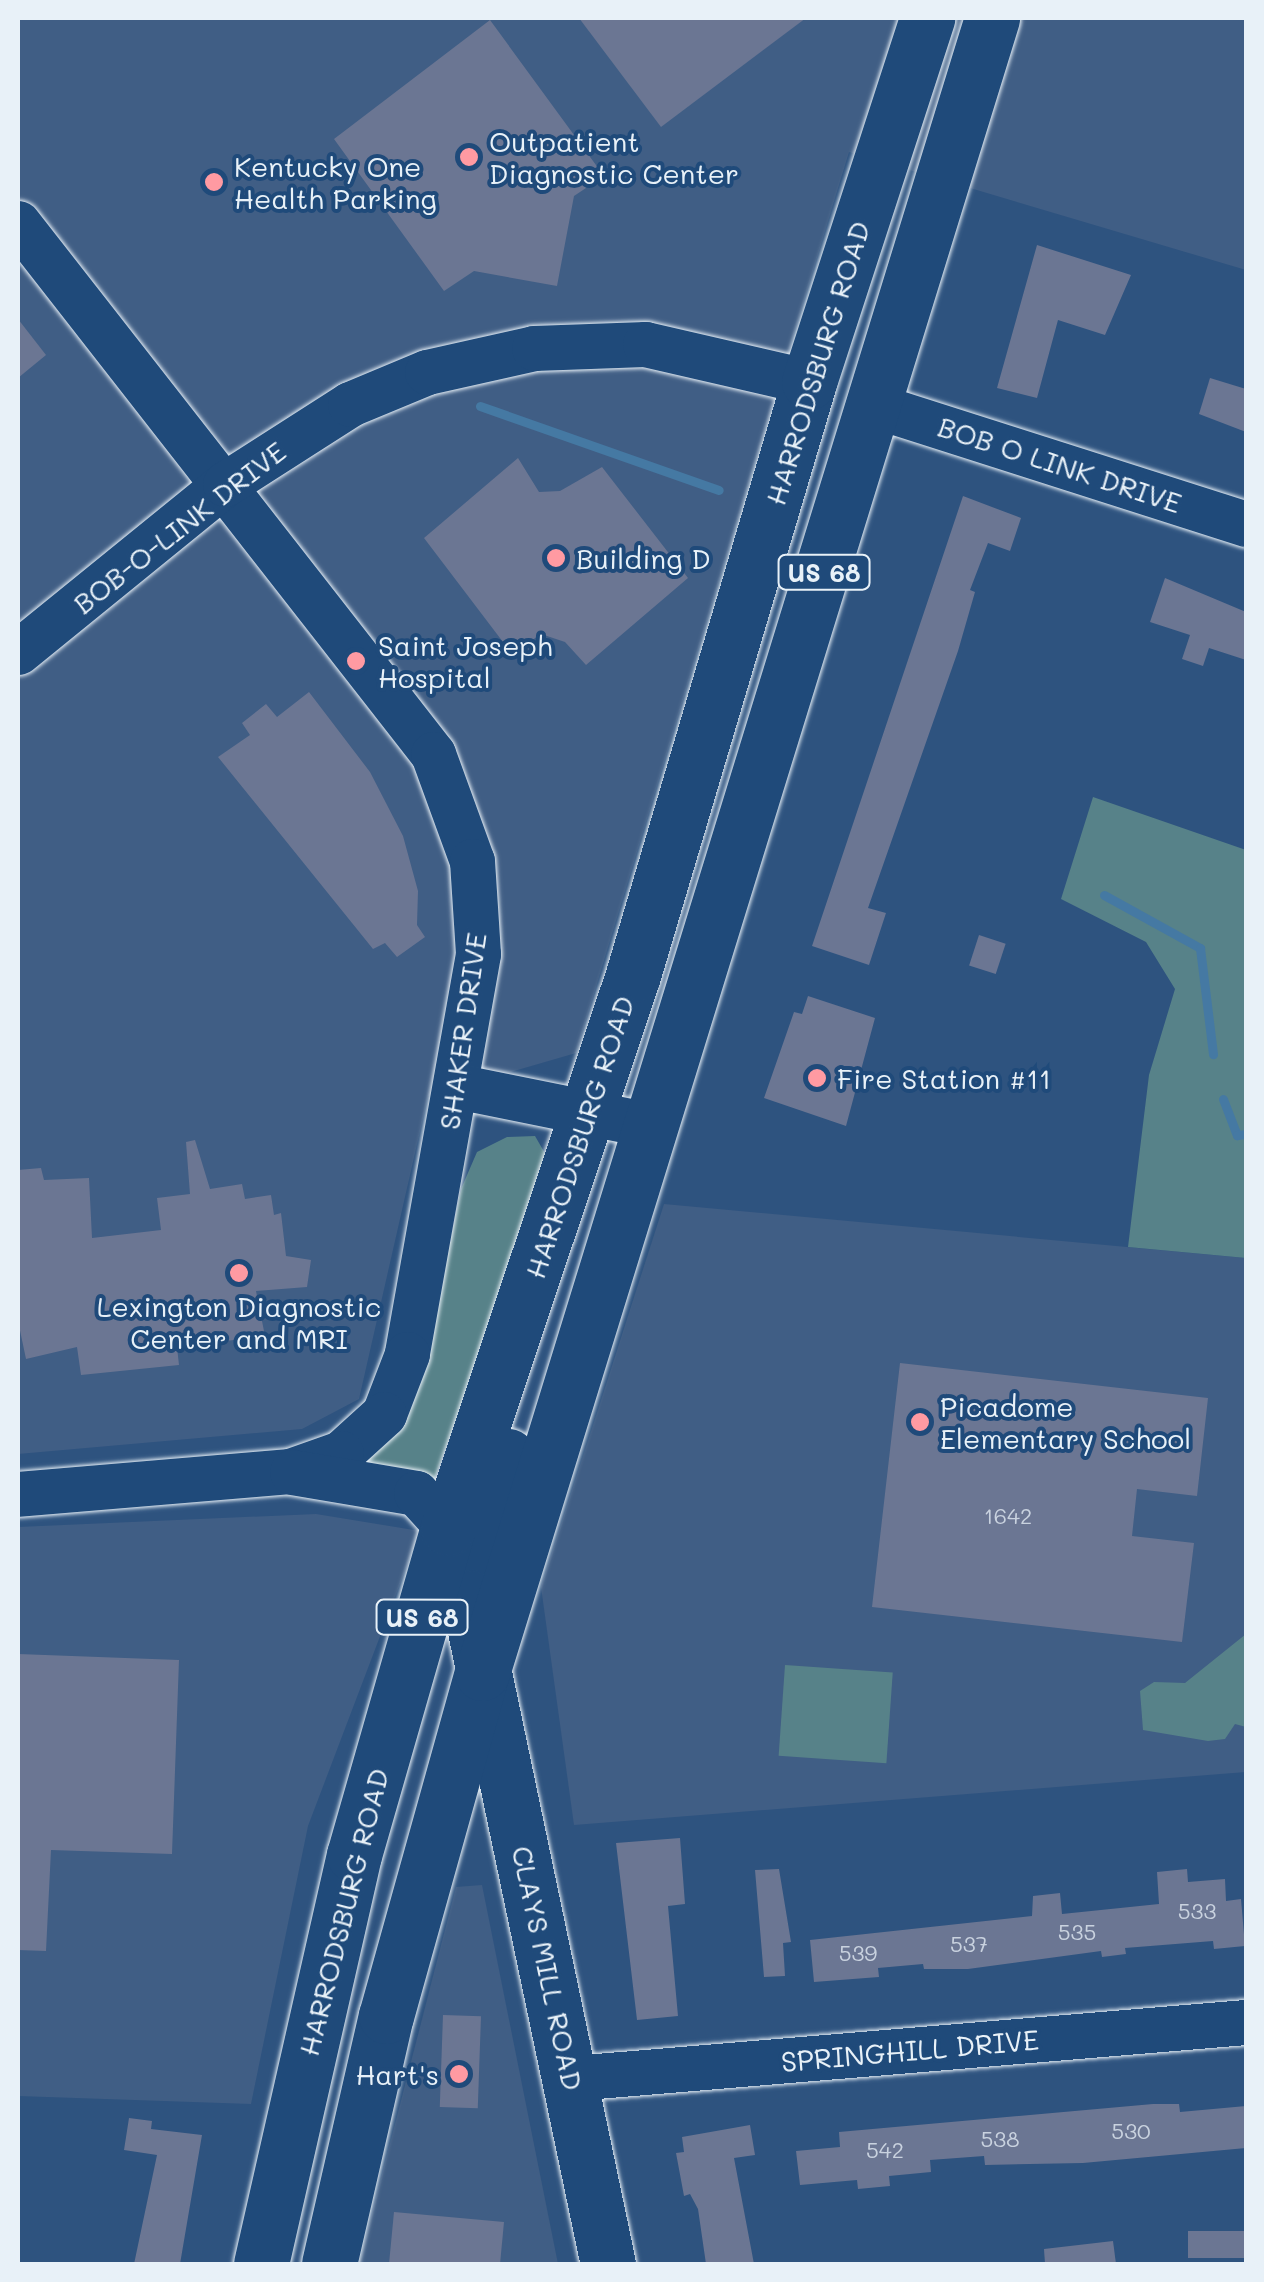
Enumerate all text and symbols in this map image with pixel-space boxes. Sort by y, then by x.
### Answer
place label: Outpatient Diagnostic Center [489,124,739,190]
marker: Outpatient Diagnostic Center [458,146,480,168]
place label: Kentucky One Health Parking [234,149,437,215]
marker: Kentucky One Health Parking [203,171,225,193]
street label: HARRODSBURG ROAD [758,217,876,509]
street label: BOB O LINK DRIVE [934,409,1186,519]
street label: BOB-O-LINK DRIVE [66,434,292,620]
place label: Building D [576,541,711,575]
marker: Building D [545,547,567,569]
road number: US 68 [776,552,872,592]
place label: Saint Joseph Hospital [378,628,553,694]
marker: Saint Joseph Hospital [343,648,369,674]
street label: SHAKER DRIVE [432,930,492,1132]
street label: HARRODSBURG ROAD [517,992,641,1282]
place label: Fire Station #11 [837,1061,1051,1095]
marker: Fire Station #11 [806,1067,828,1089]
marker: Lexington Diagnostic Center and MRI [228,1262,250,1284]
place label: Lexington Diagnostic Center and MRI [97,1289,381,1355]
place label: Picadome Elementary School [940,1389,1191,1455]
marker: Picadome Elementary School [909,1411,931,1433]
house number: 1642 [984,1503,1032,1529]
road number: US 68 [374,1597,470,1637]
street label: HARRODSBURG ROAD [291,1765,395,2059]
street label: CLAYS MILL ROAD [506,1843,590,2093]
house number: 533 [1178,1898,1216,1924]
house number: 535 [1058,1919,1096,1945]
house number: 537 [950,1931,988,1957]
house number: 539 [839,1940,877,1966]
street label: SPRINGHILL DRIVE [780,2022,1040,2078]
place label: Hart's [355,2057,439,2091]
marker: Hart's [448,2063,470,2085]
house number: 530 [1111,2118,1151,2144]
house number: 538 [980,2126,1020,2152]
house number: 542 [866,2137,904,2163]

